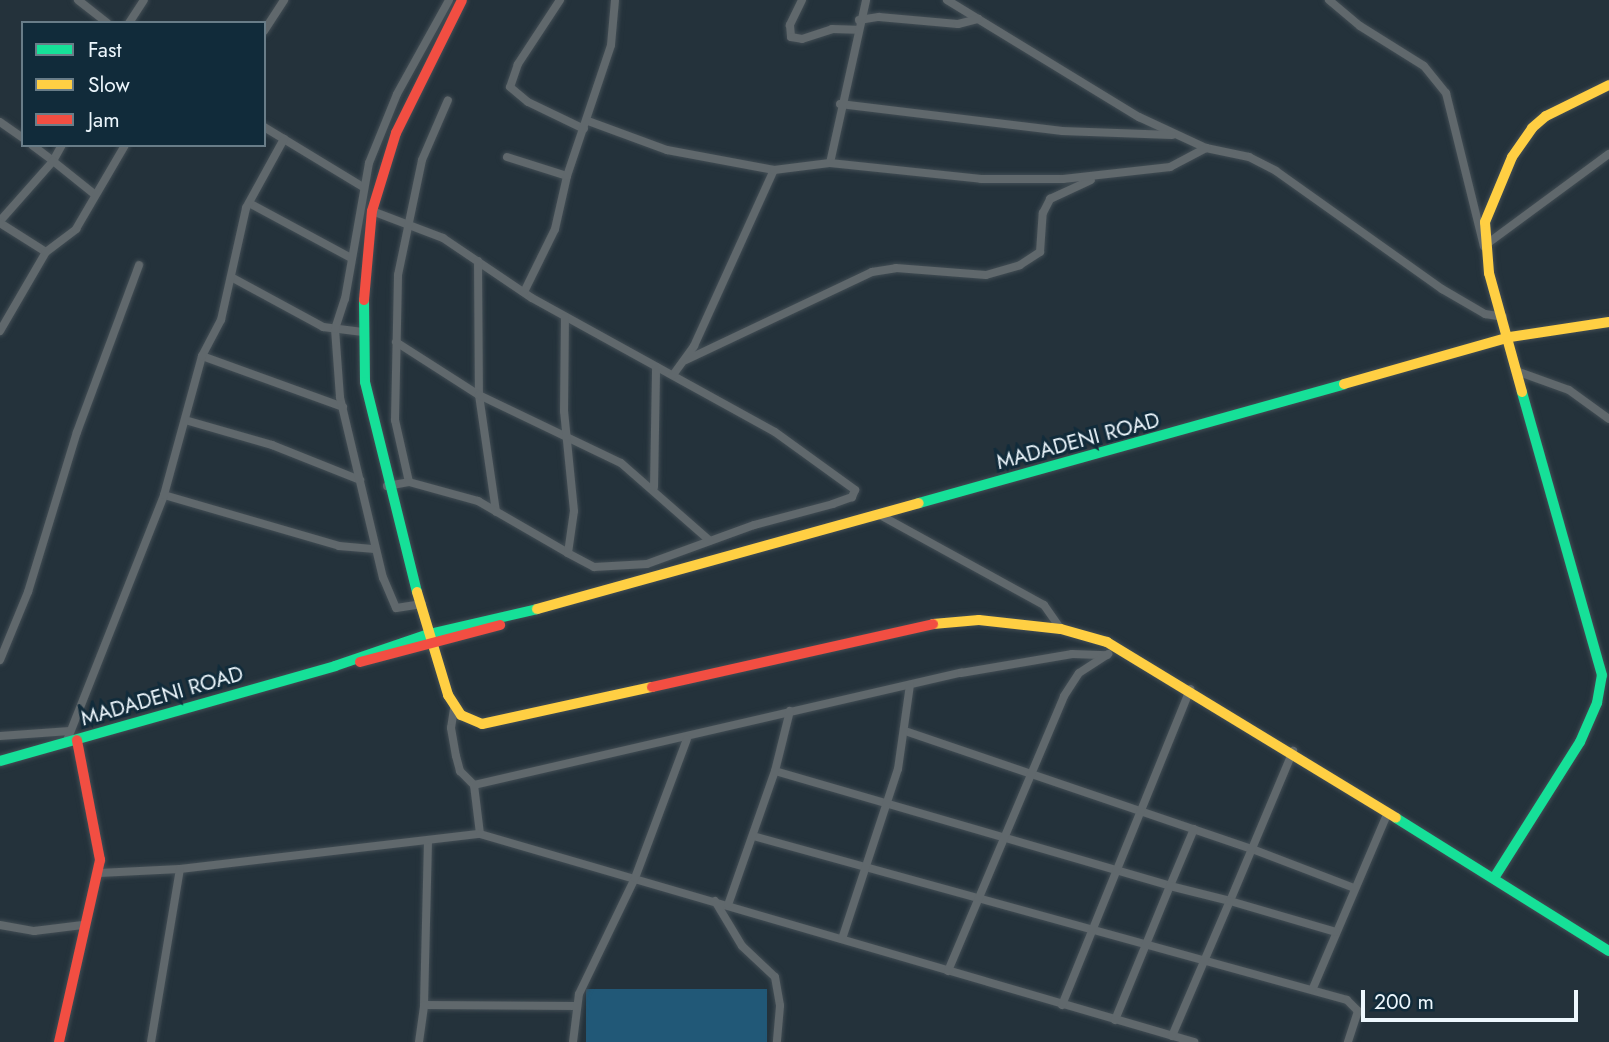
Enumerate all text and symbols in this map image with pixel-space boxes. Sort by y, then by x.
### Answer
legend [21,21,266,147]
text: Fast [88,35,121,65]
text: Slow [88,70,130,100]
text: Jam [88,105,120,135]
street label: MADADENI ROAD [994,407,1162,475]
street label: MADADENI ROAD [78,661,246,731]
scale bar [1364,976,1581,1020]
text: 200 m [1374,987,1434,1017]

